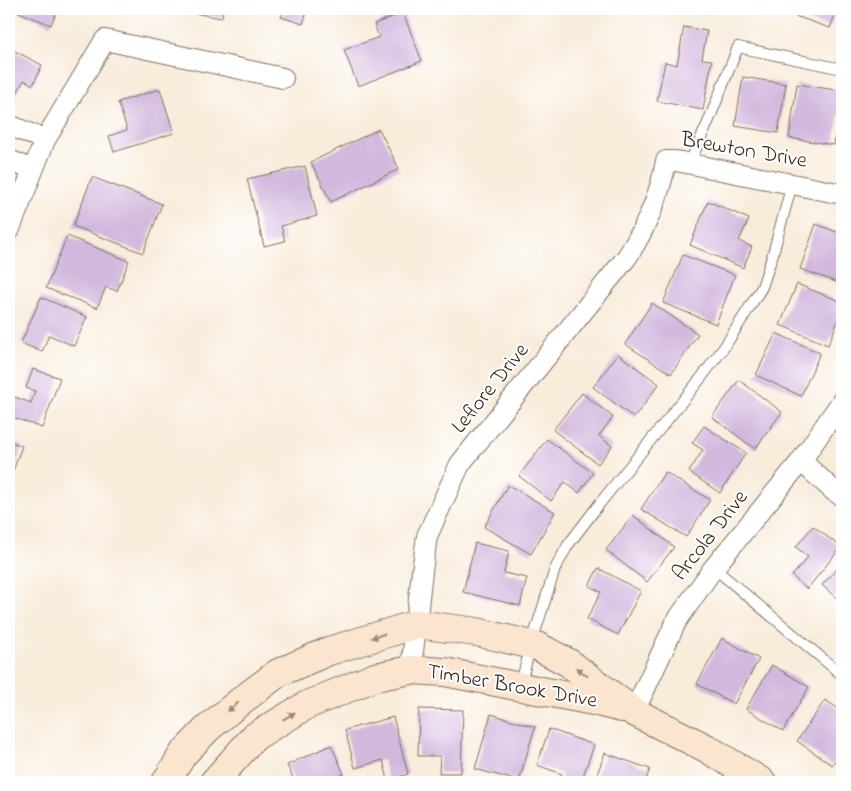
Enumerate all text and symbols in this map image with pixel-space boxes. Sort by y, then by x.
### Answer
street label: Brewton Drive [678,124,809,178]
street label: Leflore Drive [444,337,538,441]
street label: Arcola Drive [665,484,757,588]
one-way arrow [370,633,385,641]
street label: Timber Brook Drive [424,656,600,718]
one-way arrow [575,667,589,677]
one-way arrow [228,701,240,713]
one-way arrow [282,711,295,720]

